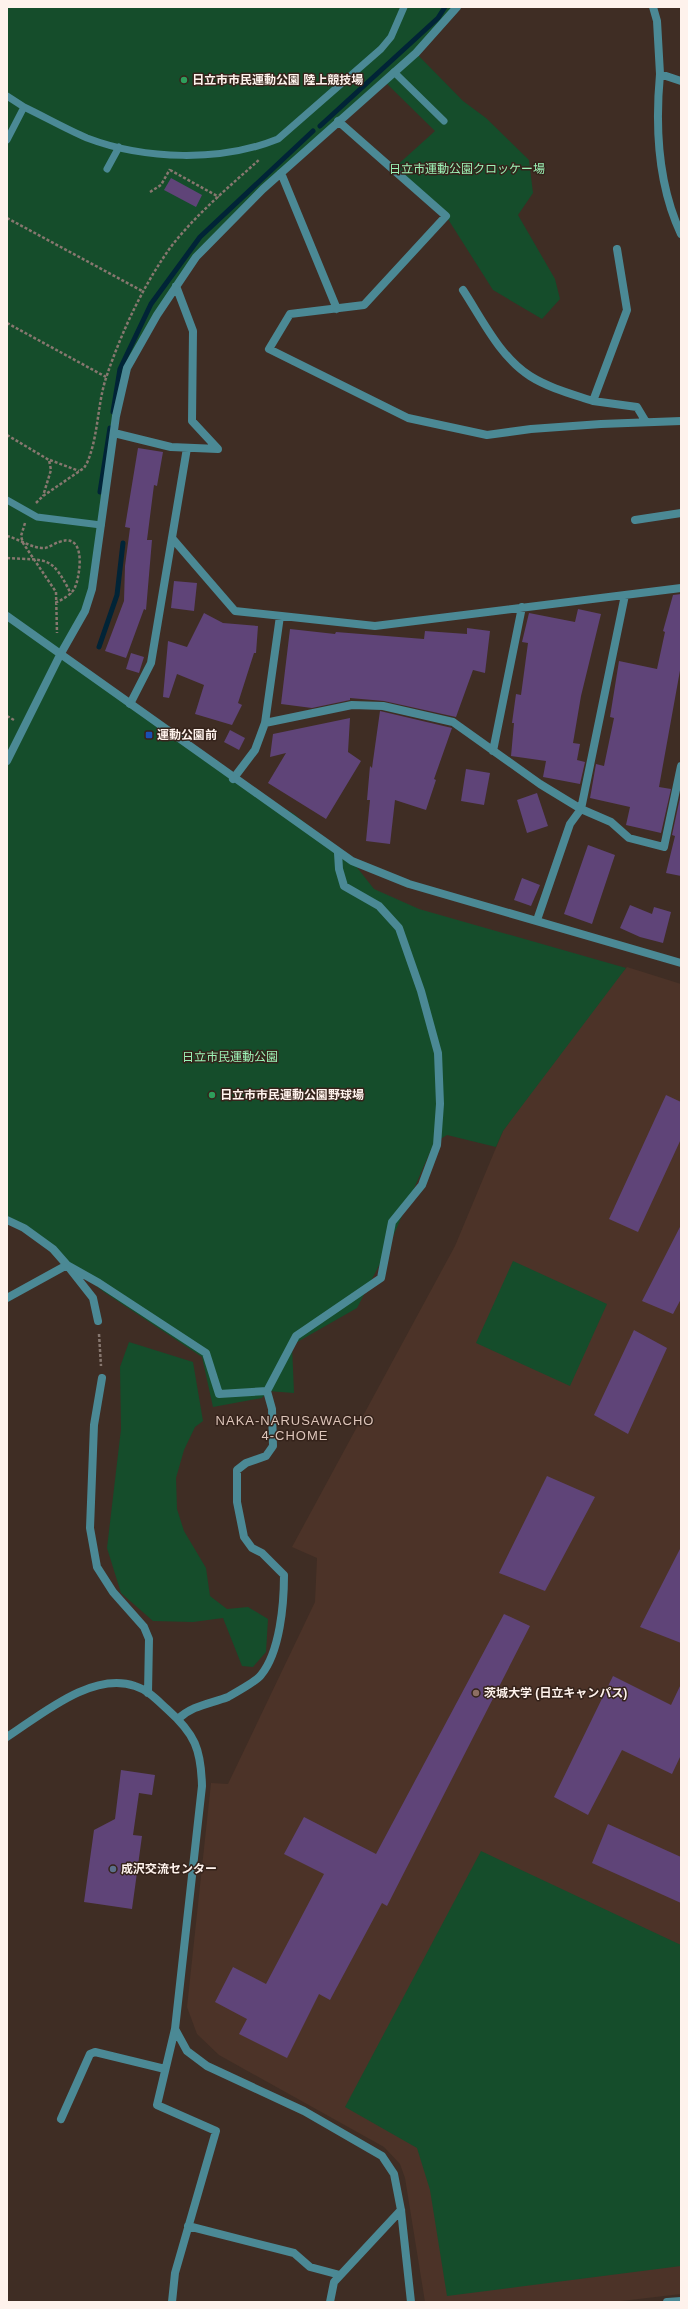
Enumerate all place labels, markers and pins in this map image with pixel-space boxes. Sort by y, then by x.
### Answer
place label: 日立市市民運動公園 陸上競技場 [192,73,363,87]
marker: 日立市市民運動公園 陸上競技場 [179,75,189,85]
place label: 運動公園前 [157,728,217,742]
marker: 運動公園前 [144,730,154,740]
place label: 日立市市民運動公園野球場 [220,1088,364,1102]
marker: 日立市市民運動公園野球場 [207,1090,217,1100]
place label: 茨城大学 (日立キャンパス) [484,1686,627,1700]
marker: 茨城大学 (日立キャンパス) [471,1688,481,1698]
place label: 成沢交流センター [121,1862,217,1876]
marker: 成沢交流センター [108,1864,118,1874]

